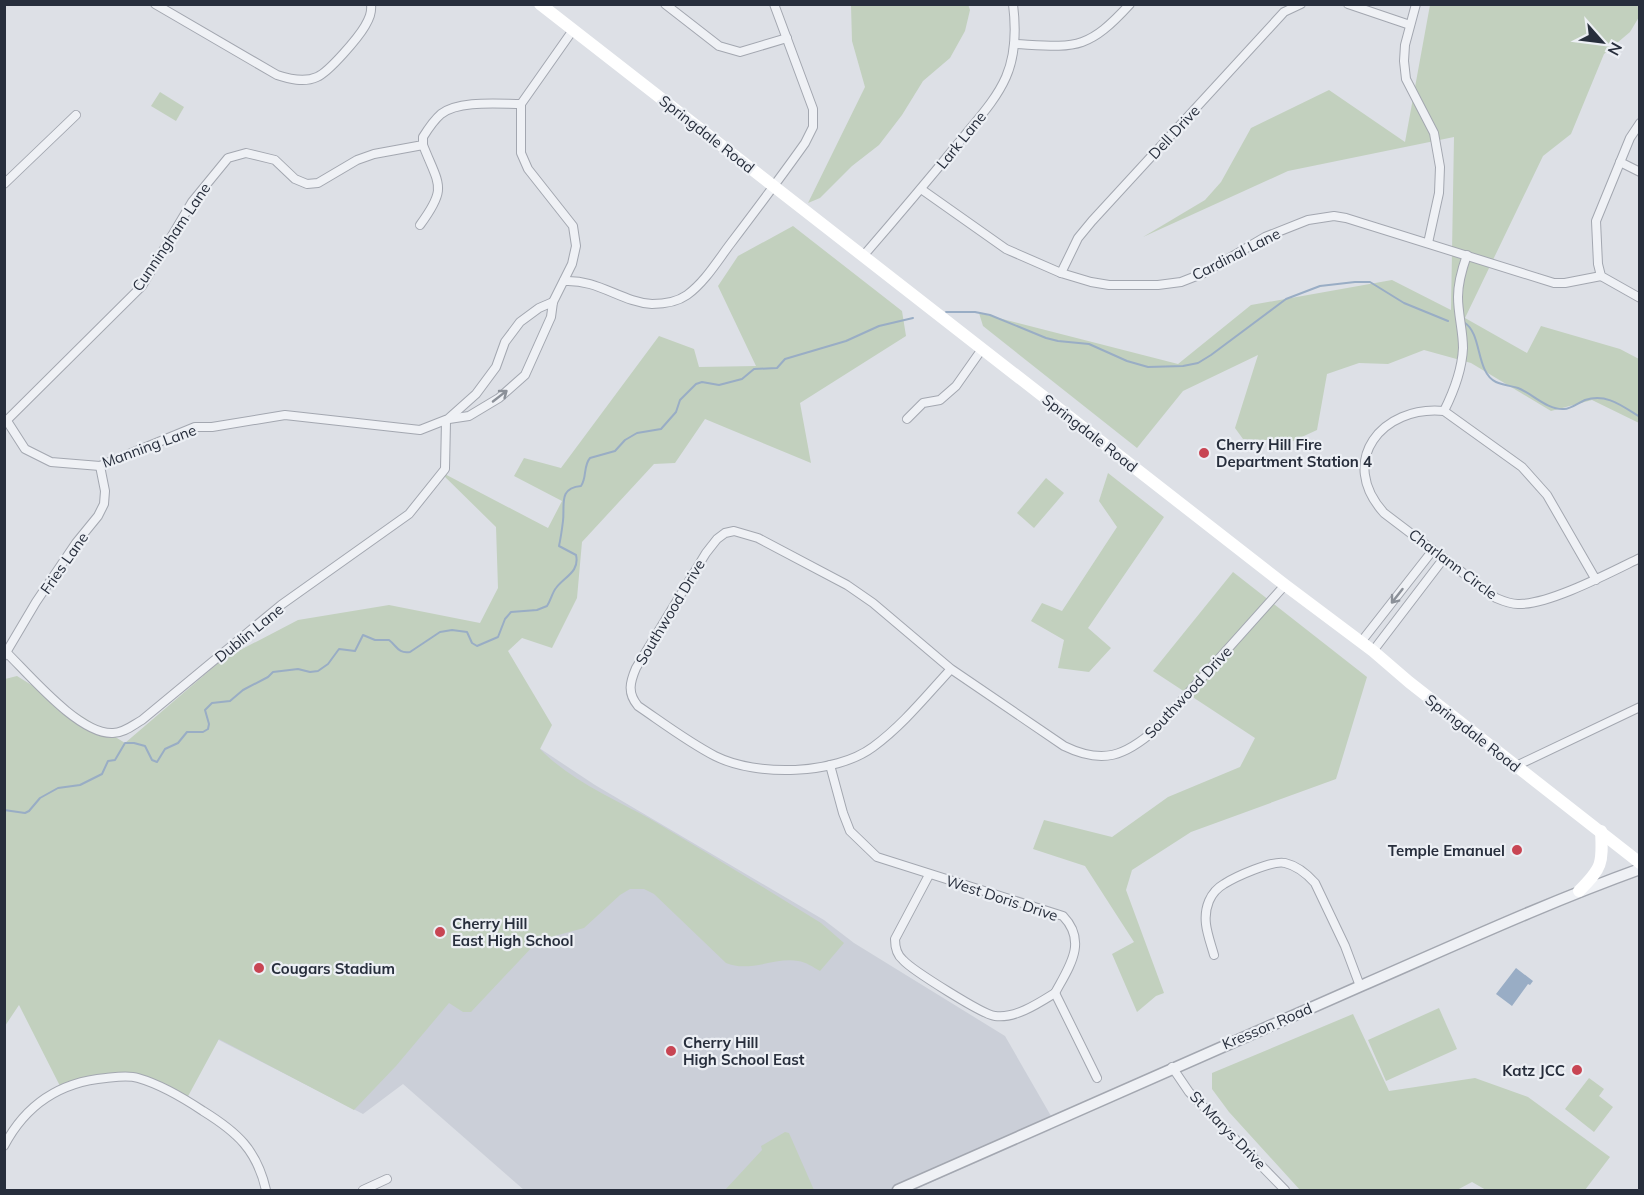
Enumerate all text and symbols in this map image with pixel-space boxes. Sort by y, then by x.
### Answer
north arrow [1572,12,1632,72]
text: N [1604,39,1627,59]
street label: Springdale Road [656,91,758,177]
street label: Dell Drive [1144,101,1204,163]
street label: Lark Lane [932,107,990,173]
street label: Cunningham Lane [128,179,214,295]
street label: Cardinal Lane [1189,224,1283,284]
one-way arrow [492,389,508,402]
street label: Springdale Road [1039,390,1141,476]
street label: Manning Lane [99,420,199,472]
place label: Cherry Hill Fire Department Station 4 [1216,435,1372,471]
marker: Cherry Hill Fire Department Station 4 [1197,446,1211,460]
street label: Charlann Circle [1405,525,1501,603]
street label: Fries Lane [36,528,92,598]
street label: Southwood Drive [631,556,709,668]
one-way arrow [1391,587,1404,603]
street label: Dublin Lane [211,600,287,666]
street label: Southwood Drive [1140,642,1236,742]
street label: Springdale Road [1422,690,1524,776]
place label: Temple Emanuel [1388,841,1505,860]
marker: Temple Emanuel [1510,843,1524,857]
street label: West Doris Drive [943,871,1061,925]
place label: Cherry Hill East High School [452,914,573,950]
marker: Cherry Hill East High School [433,925,447,939]
place label: Cougars Stadium [271,959,395,978]
marker: Cougars Stadium [252,961,266,975]
street label: Kresson Road [1219,999,1315,1053]
place label: Cherry Hill High School East [683,1033,805,1069]
marker: Cherry Hill High School East [664,1044,678,1058]
place label: Katz JCC [1502,1061,1565,1080]
marker: Katz JCC [1570,1063,1584,1077]
street label: St Marys Drive [1186,1087,1270,1173]

